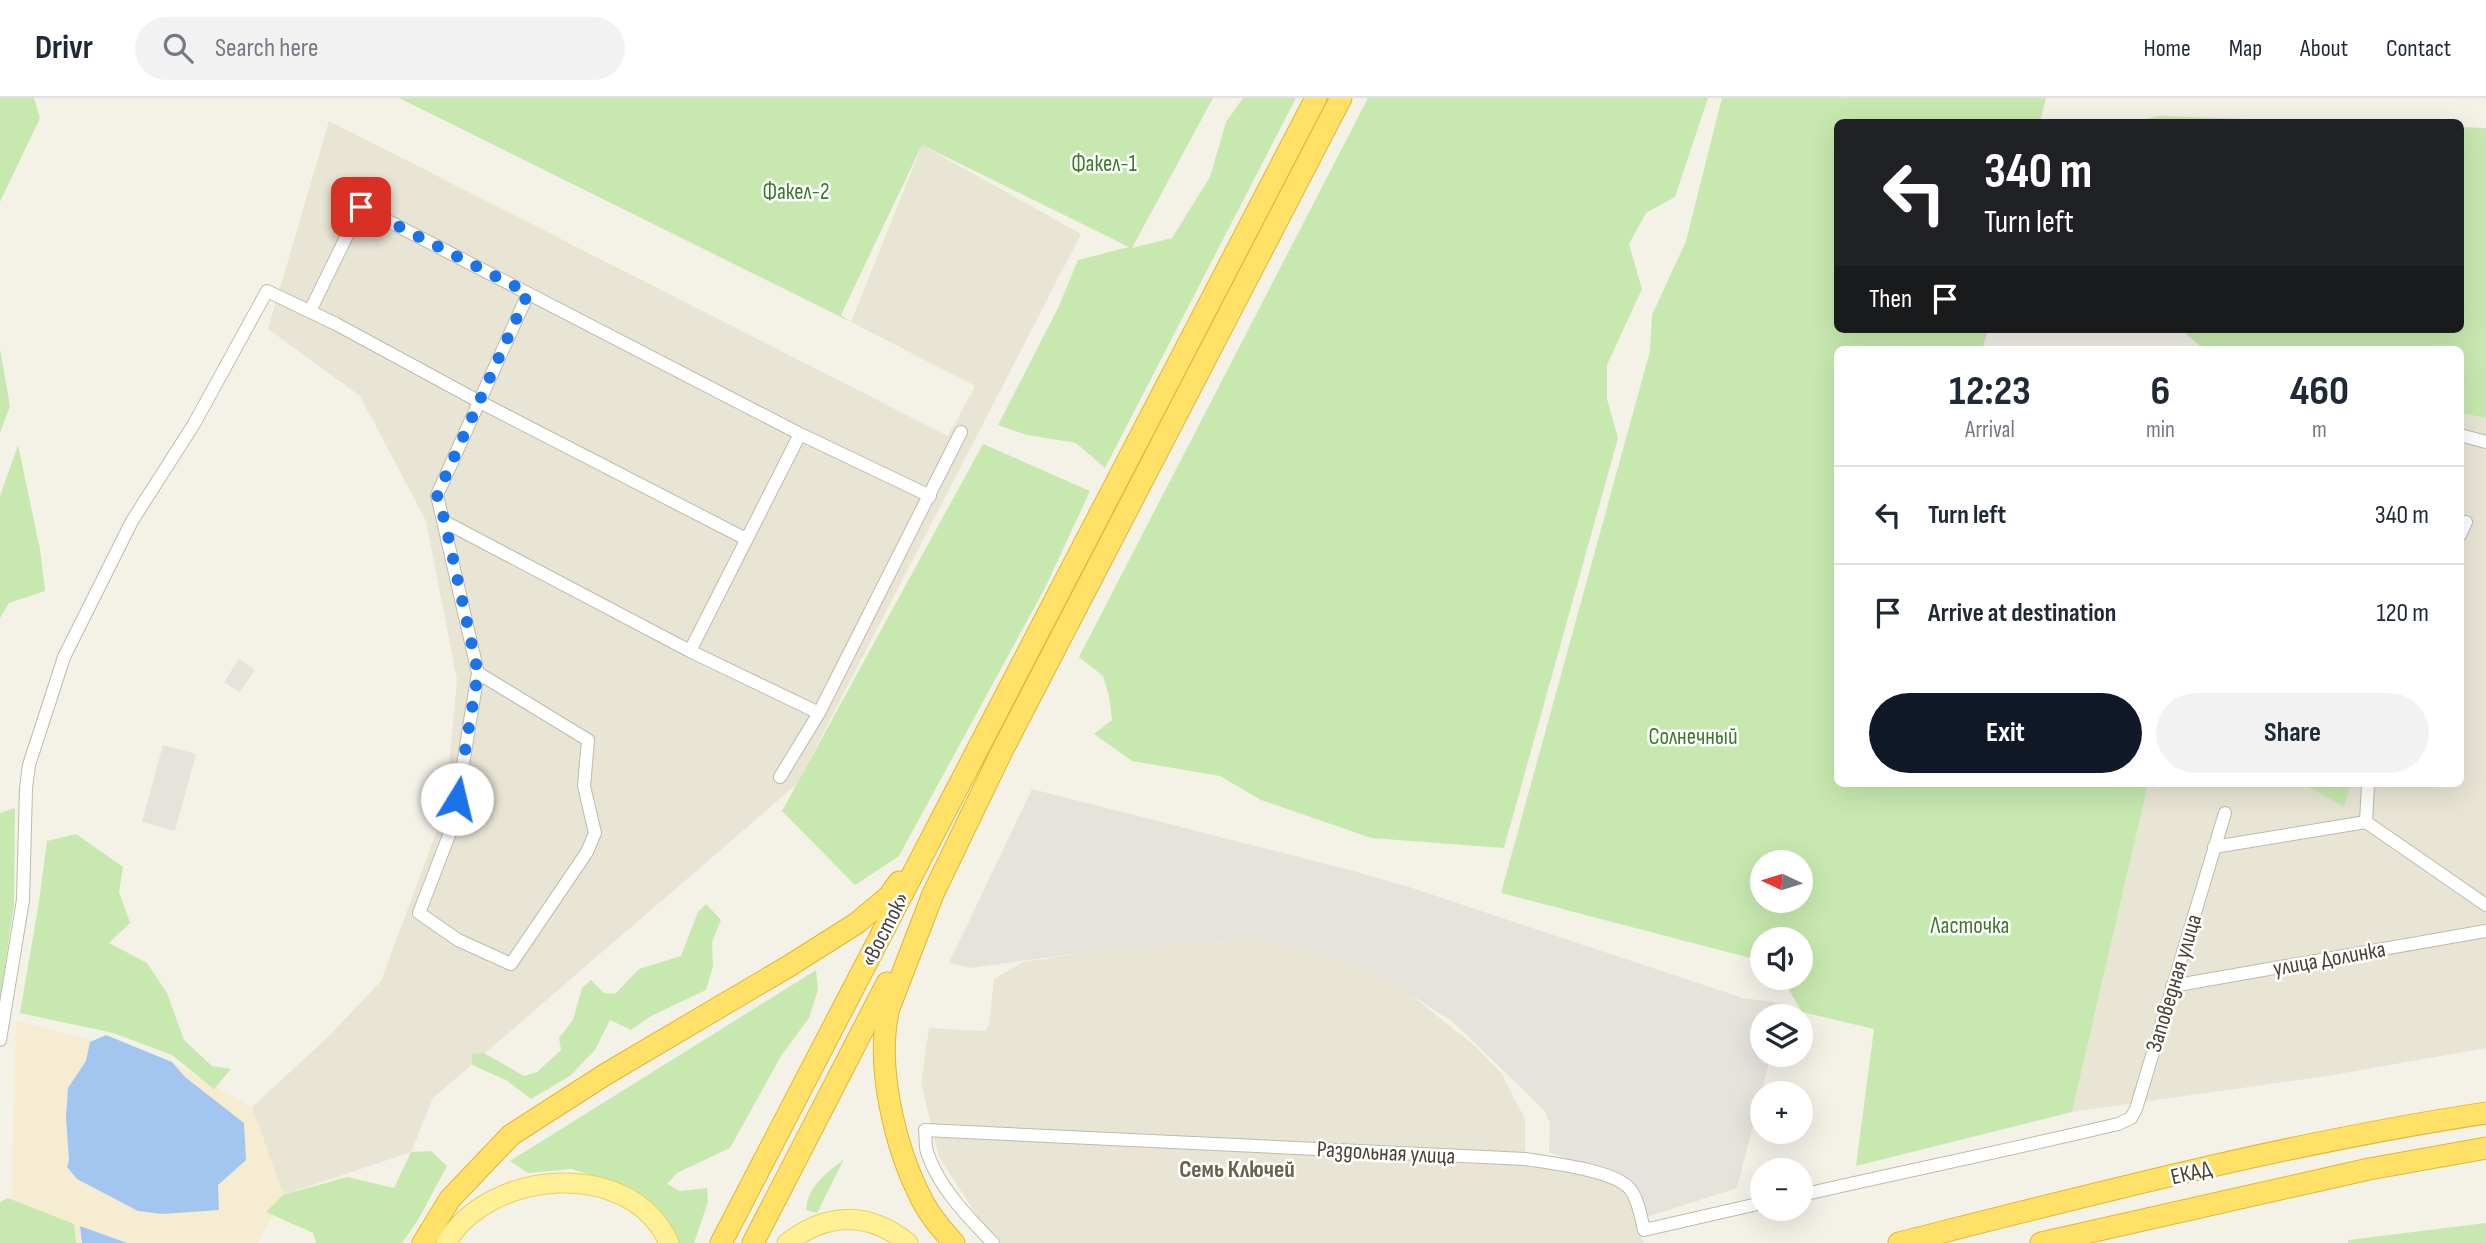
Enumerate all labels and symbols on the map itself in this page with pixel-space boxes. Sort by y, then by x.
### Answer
park label: Факел-1 [1071,150,1137,178]
pin [331,177,391,237]
park label: Факел-2 [763,178,830,206]
park label: Солнечный [1648,723,1738,751]
position arrow [420,762,494,836]
north arrow [1750,850,1813,914]
street label: «Восток» [854,887,916,971]
street label: Заповедная улица [2140,911,2208,1056]
park label: Ласточка [1930,912,2009,940]
street label: улица Долинка [2271,935,2388,983]
street label: Раздольная улица [1316,1135,1456,1171]
district label: Семь Ключей [1179,1155,1295,1184]
street label: ЕКАД [2168,1155,2215,1191]

